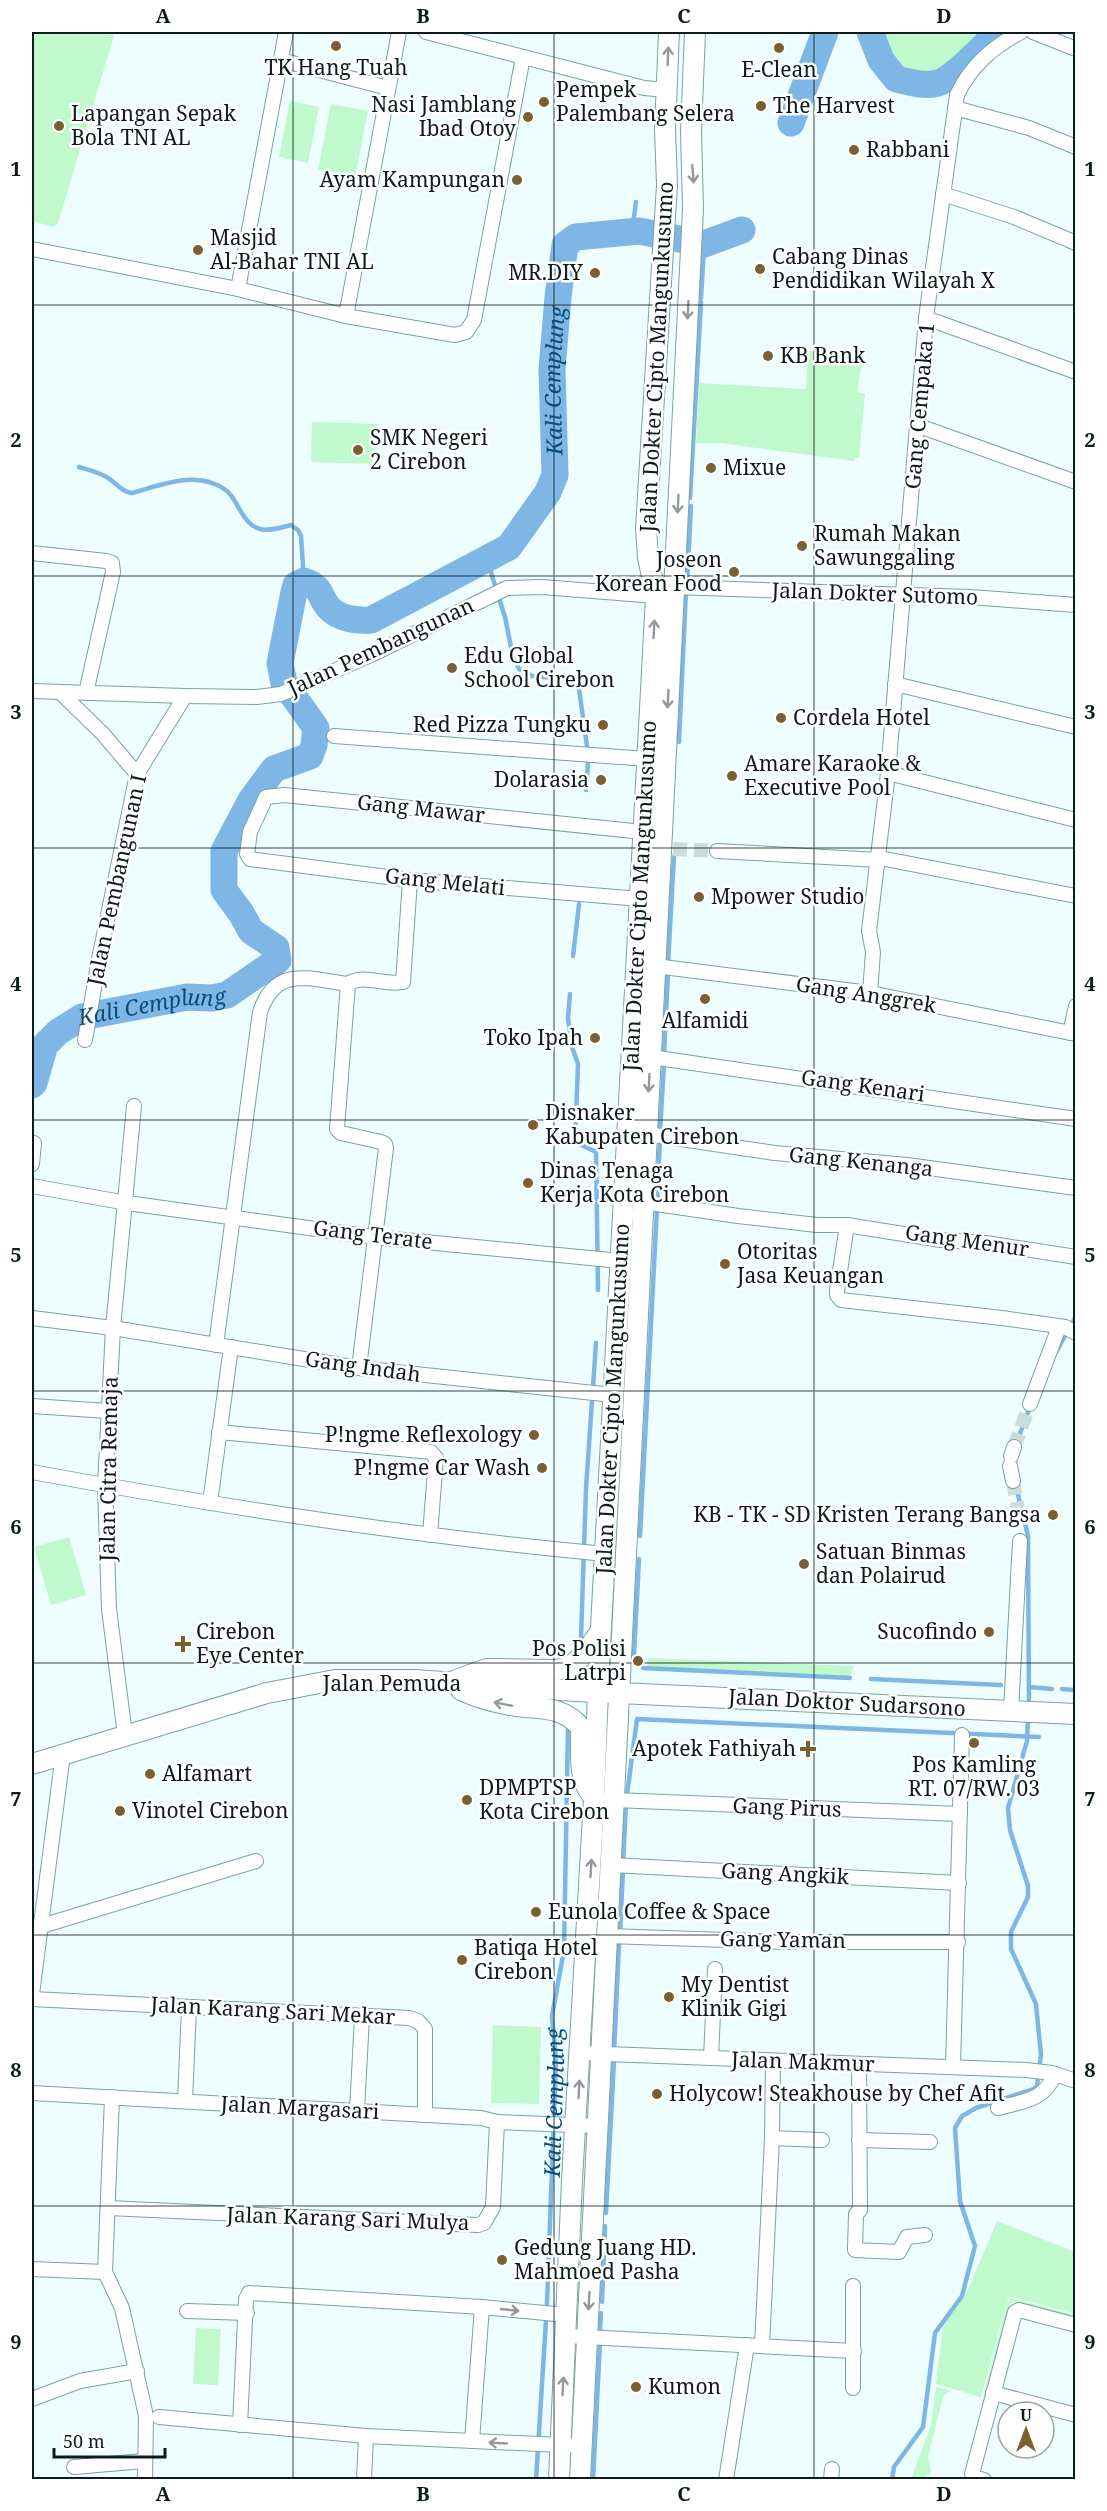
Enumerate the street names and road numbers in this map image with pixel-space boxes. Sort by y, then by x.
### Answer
street label: Jalan Dokter Cipto Mangunkusumo [633,181,679,534]
street label: Gang Cempaka 1 [898,321,940,490]
street label: Jalan Dokter Sutomo [770,575,979,611]
street label: Jalan Pembangunan [282,591,478,702]
street label: Jalan Dokter Cipto Mangunkusumo [616,720,662,1073]
street label: Jalan Pembangunan I [80,772,152,989]
street label: Gang Mawar [356,787,487,829]
street label: Gang Melati [384,861,507,901]
street label: Gang Anggrek [794,969,939,1019]
street label: Gang Kenari [799,1062,927,1108]
street label: Gang Kenanga [788,1140,935,1182]
street label: Gang Terate [312,1213,434,1255]
street label: Gang Menur [903,1217,1031,1263]
street label: Jalan Dokter Cipto Mangunkusumo [589,1223,635,1576]
street label: Gang Indah [304,1344,423,1388]
street label: Jalan Citra Remaja [92,1376,124,1563]
street label: Jalan Pemuda [322,1669,461,1697]
street label: Jalan Doktor Sudarsono [727,1682,967,1722]
street label: Gang Pirus [732,1791,842,1823]
street label: Gang Angkik [720,1856,850,1890]
street label: Gang Yaman [720,1924,846,1954]
street label: Jalan Karang Sari Mekar [149,1990,396,2030]
street label: Jalan Makmur [730,2044,875,2078]
street label: Jalan Margasari [219,2089,380,2125]
street label: Jalan Karang Sari Mulya [225,2200,470,2236]

